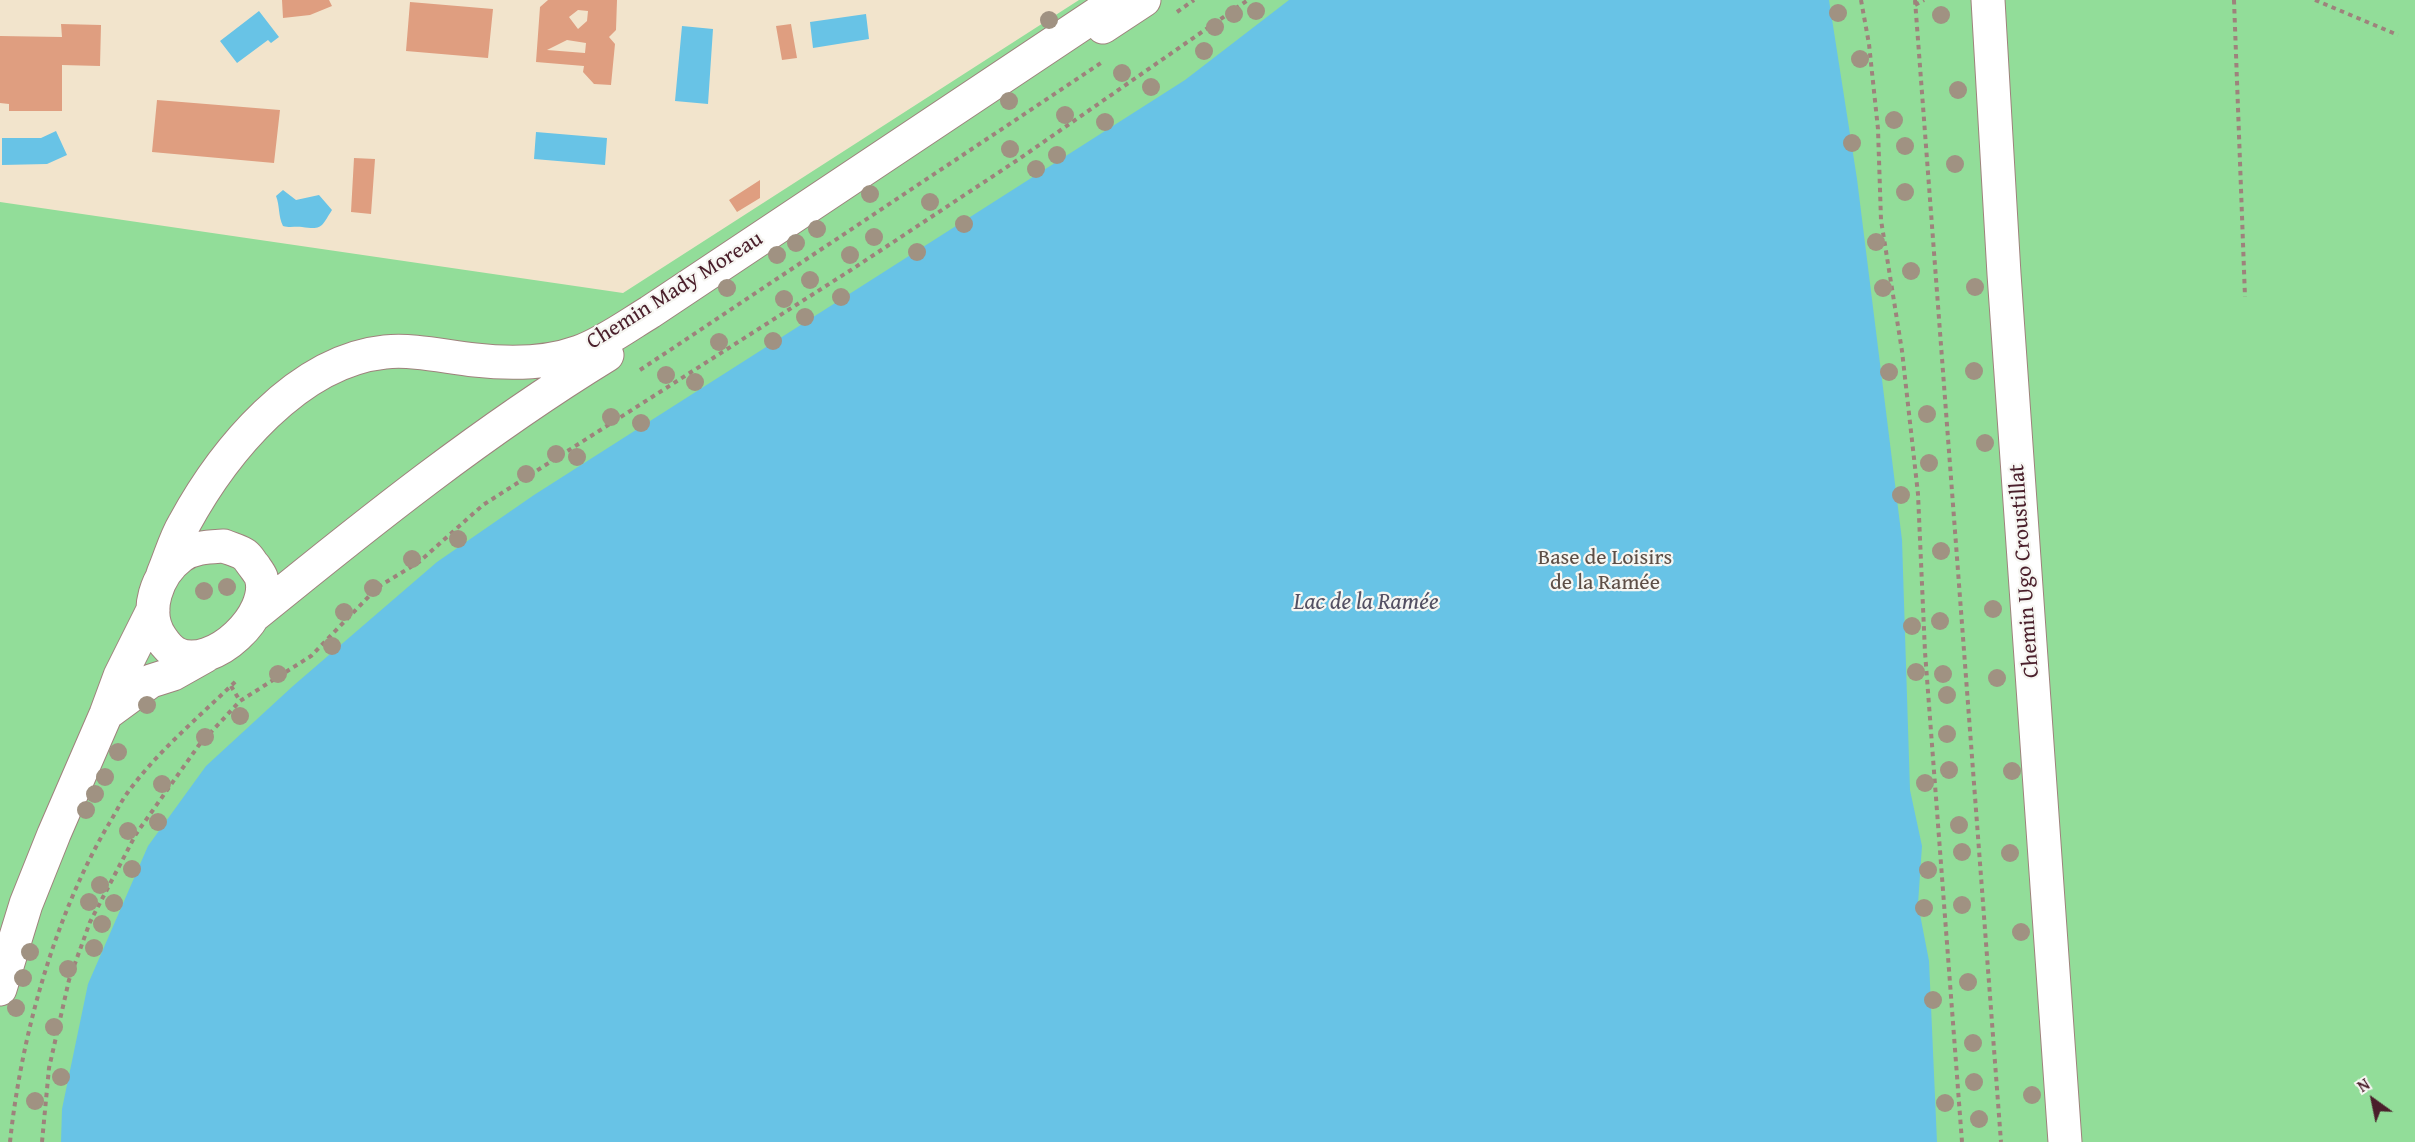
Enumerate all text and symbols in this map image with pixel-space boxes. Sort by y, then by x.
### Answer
street label: Chemin Mady Moreau [582,226,768,356]
street label: Chemin Ugo Croustillat [2004,463,2046,679]
park label: Base de Loisirs de la Ramée [1538,545,1672,596]
water label: Lac de la Ramée [1293,589,1439,617]
north arrow [2343,1070,2403,1130]
text: N [2352,1072,2374,1098]

